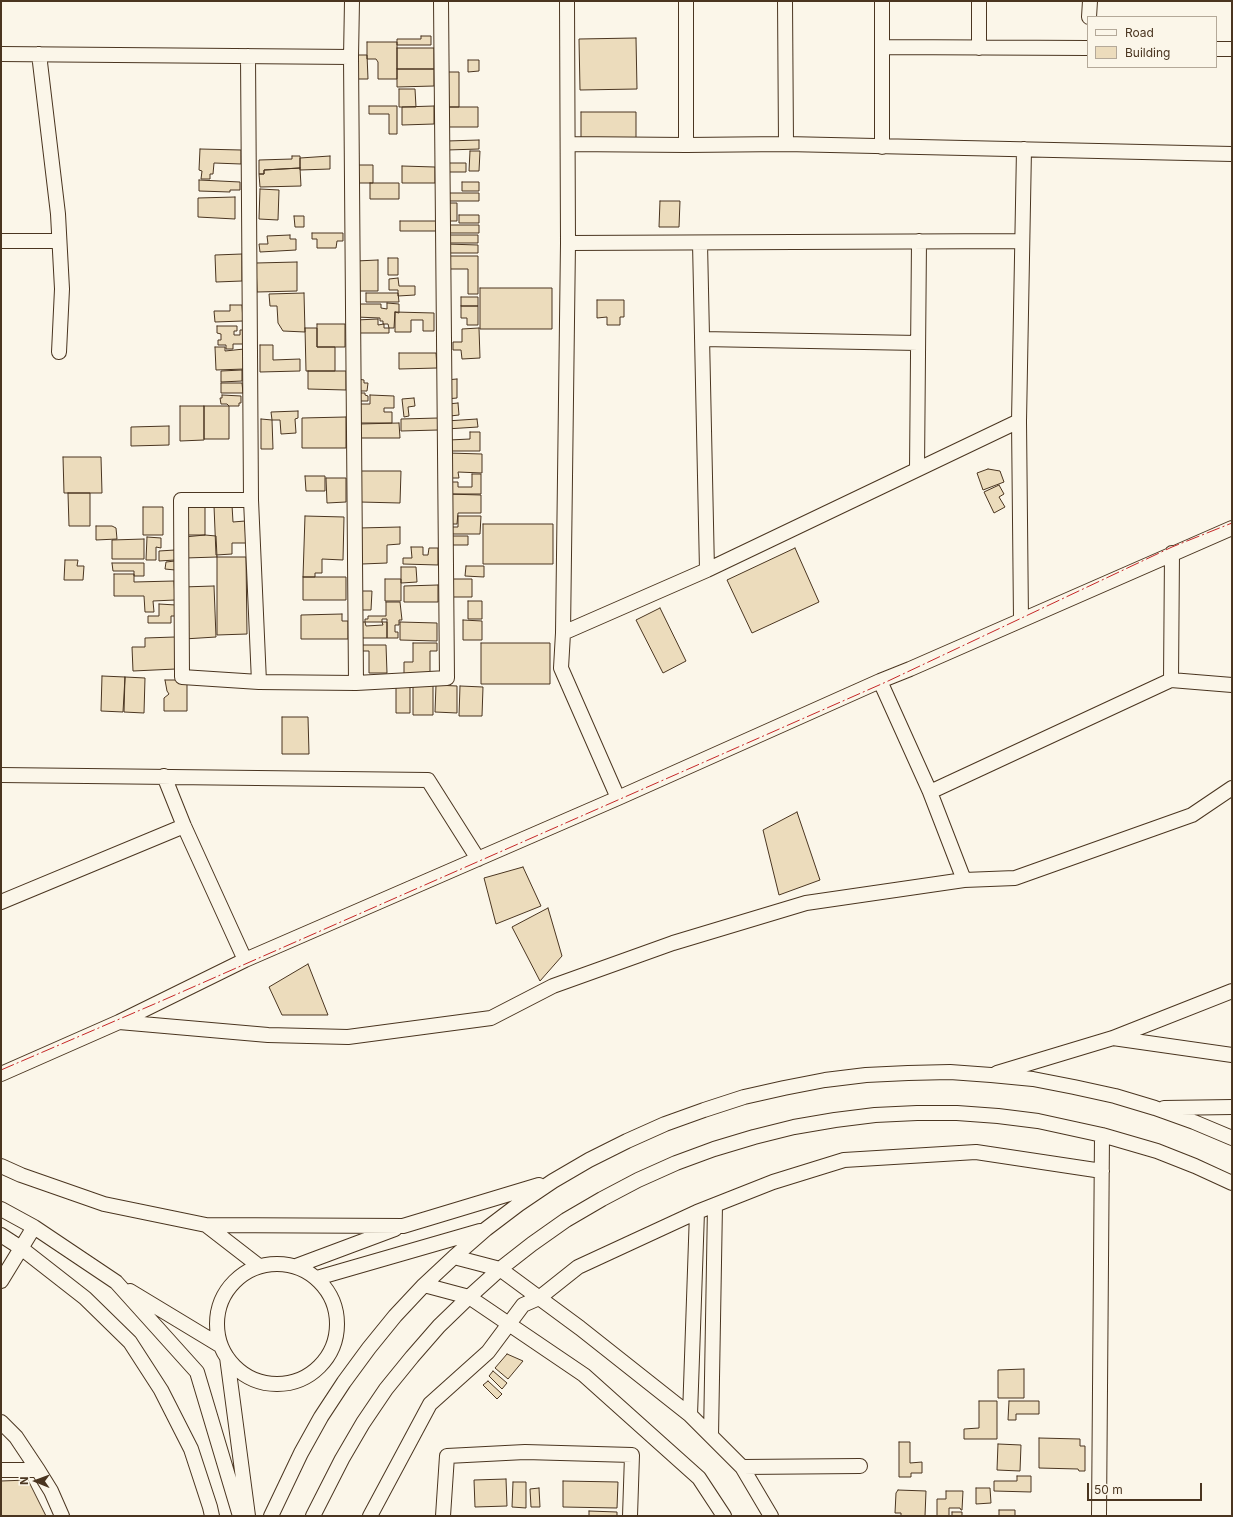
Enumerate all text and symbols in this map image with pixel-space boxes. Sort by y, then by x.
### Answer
legend [1087,16,1217,68]
text: Road [1125,25,1154,40]
text: Building [1125,45,1170,60]
north arrow [16,1461,56,1501]
scale bar [1089,1475,1204,1501]
text: N [17,1476,31,1485]
text: 50 m [1094,1482,1123,1497]

